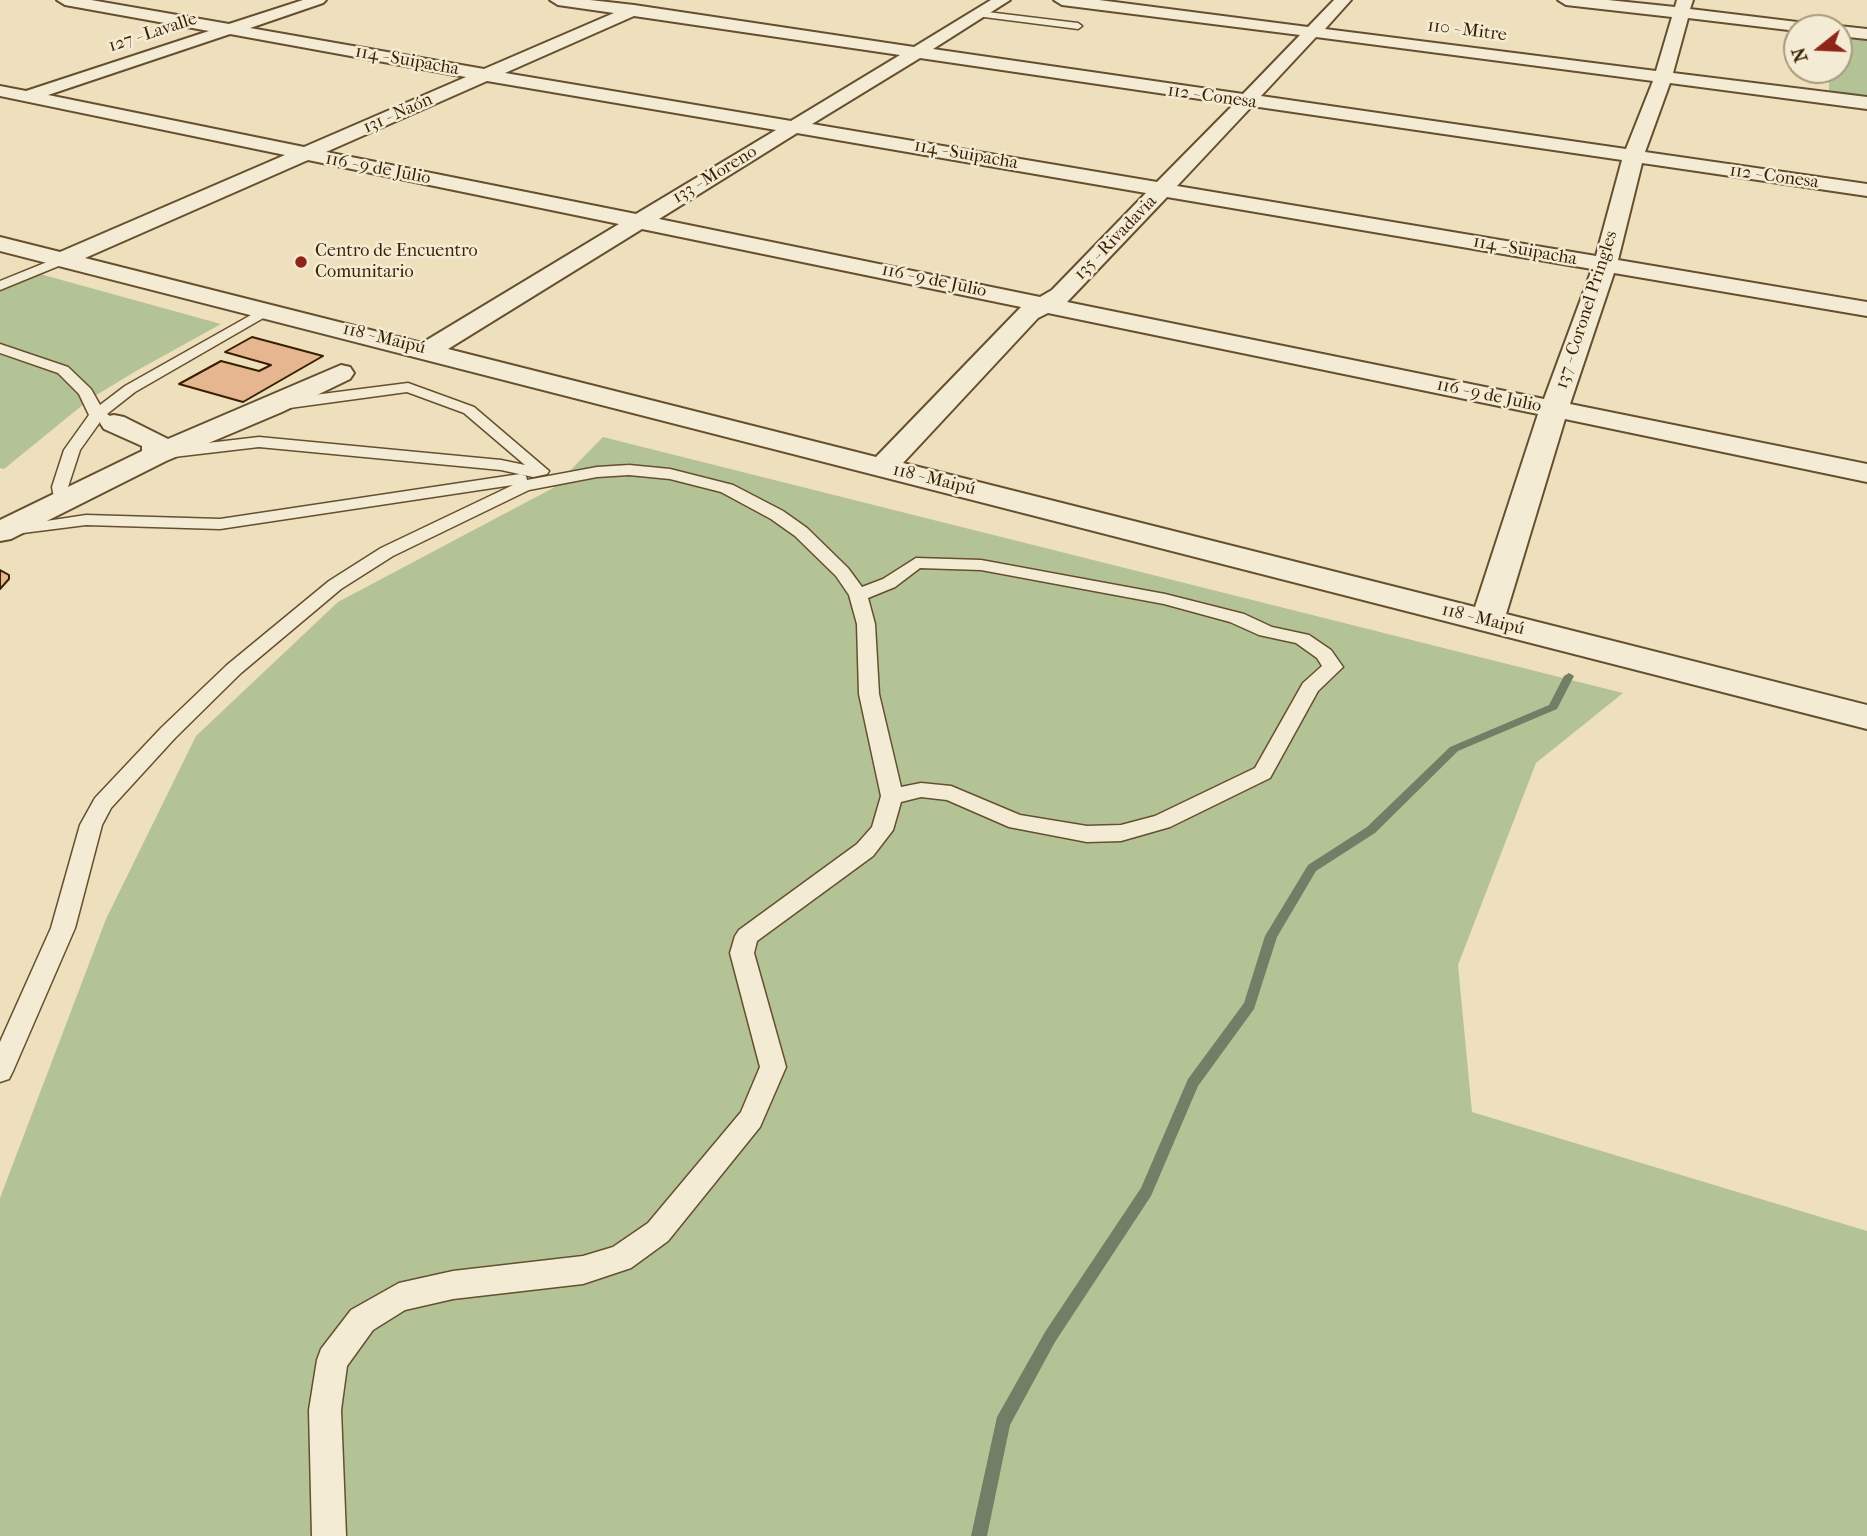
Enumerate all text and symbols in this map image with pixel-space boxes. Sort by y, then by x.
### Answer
street label: 127 - Lavalle [106,9,200,57]
north arrow [1783,14,1853,84]
street label: 110 - Mitre [1426,15,1508,47]
street label: 114 - Suipacha [353,41,461,81]
text: N [1787,45,1813,65]
street label: 112 - Conesa [1166,80,1258,114]
street label: 131 - Naón [360,89,436,139]
street label: 114 - Suipacha [912,135,1020,175]
street label: 133 - Moreno [669,141,761,209]
street label: 116 - 9 de Julio [324,148,432,190]
street label: 112 - Conesa [1728,160,1820,194]
street label: 135 - Rivadavia [1070,191,1162,285]
street label: 137 - Coronel Pringles [1551,228,1623,392]
street label: 114 - Suipacha [1471,231,1579,271]
place label: Centro de Encuentro Comunitario [315,241,478,284]
marker: Centro de Encuentro Comunitario [293,254,309,270]
street label: 116 - 9 de Julio [880,259,988,303]
street label: 118 - Maipú [341,318,427,360]
street label: 116 - 9 de Julio [1435,374,1543,418]
street label: 118 - Maipú [891,459,977,501]
street label: 118 - Maipú [1440,599,1526,641]

